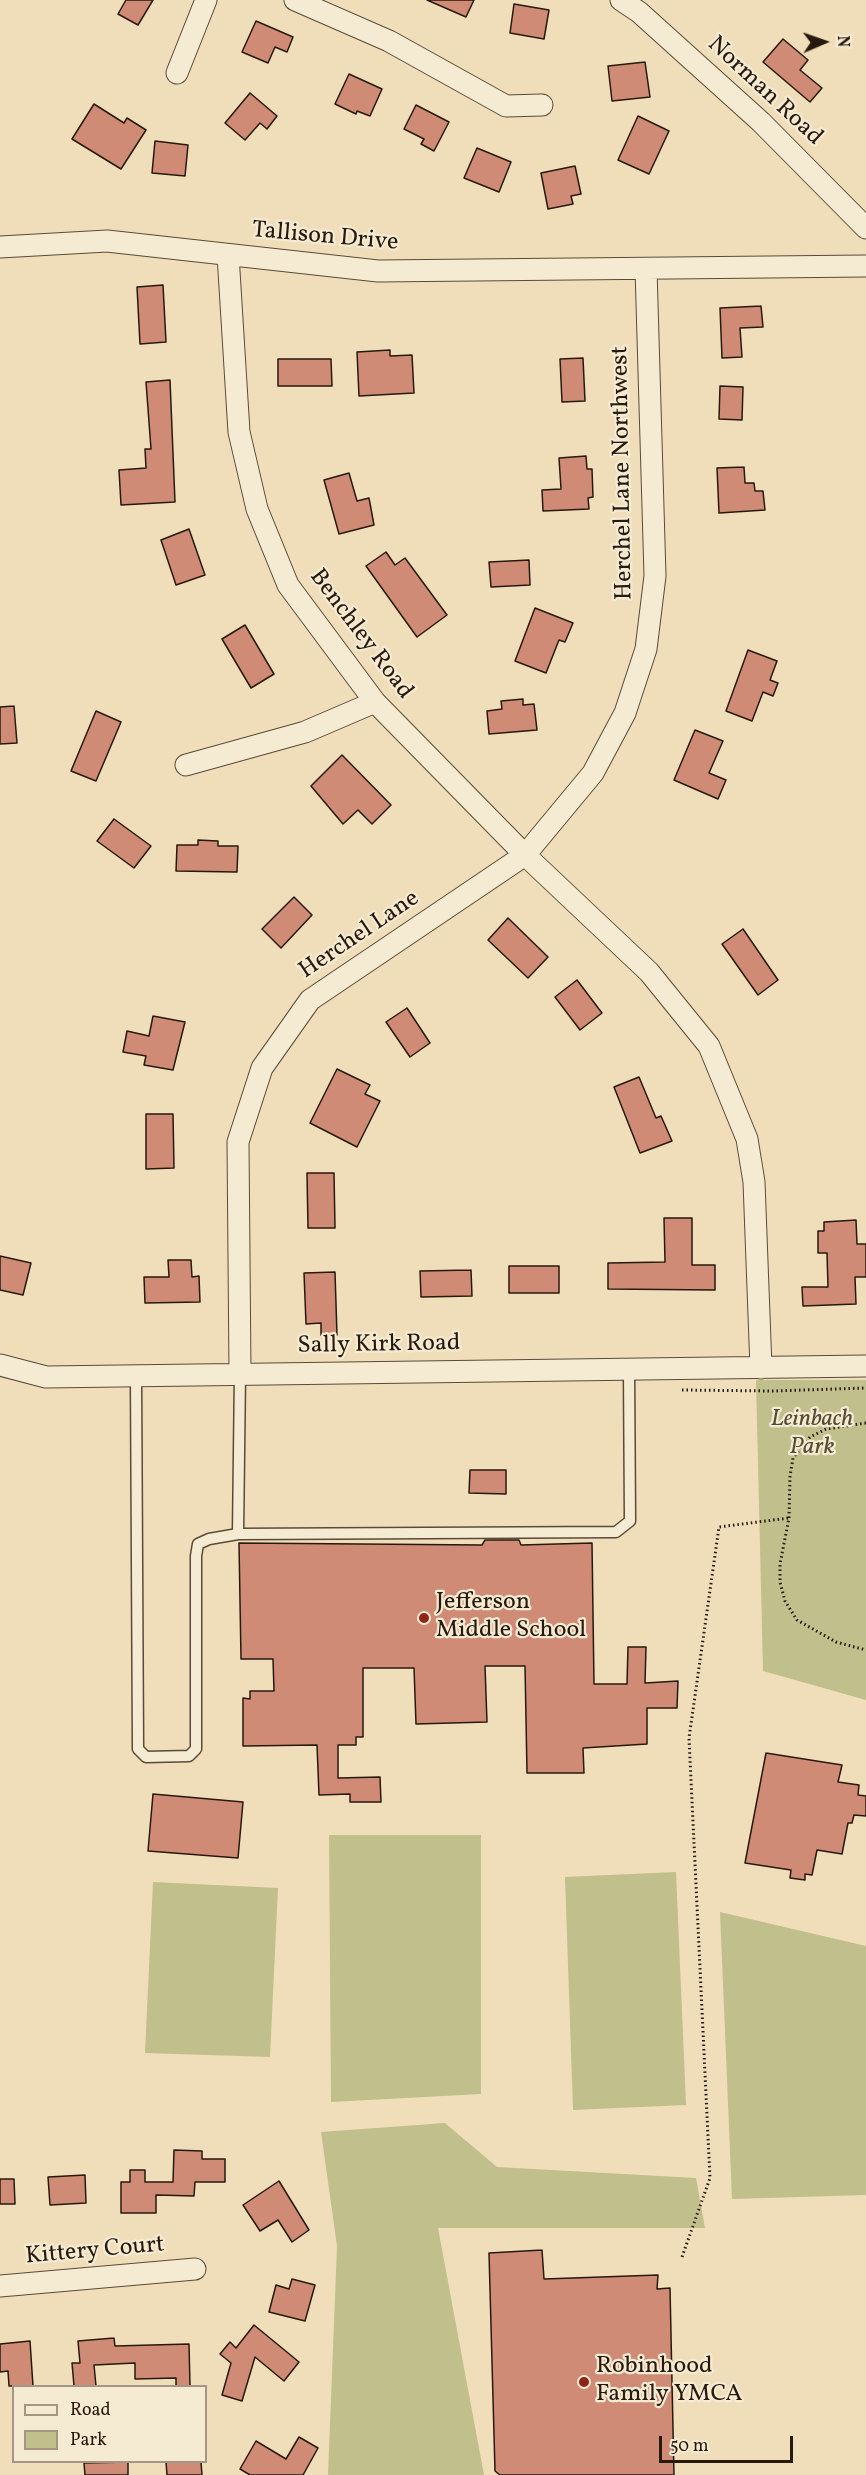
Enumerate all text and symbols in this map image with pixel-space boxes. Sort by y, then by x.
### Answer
north arrow [794,12,854,72]
street label: Norman Road [700,31,828,153]
text: N [831,35,853,48]
street label: Tallison Drive [251,217,399,259]
street label: Herchel Lane Northwest [607,346,641,600]
street label: Benchley Road [302,564,418,706]
street label: Herchel Lane [295,885,425,987]
street label: Sally Kirk Road [297,1330,461,1362]
park label: Leinbach Park [771,1407,853,1463]
place label: Jefferson Middle School [436,1590,586,1646]
marker: Jefferson Middle School [417,1611,431,1625]
street label: Kittery Court [24,2232,166,2272]
place label: Robinhood Family YMCA [596,2354,742,2410]
marker: Robinhood Family YMCA [577,2375,591,2389]
legend [12,2385,207,2463]
text: Road [70,2398,111,2423]
scale bar [662,2424,796,2462]
text: Park [70,2428,107,2453]
text: 50 m [670,2434,709,2459]

